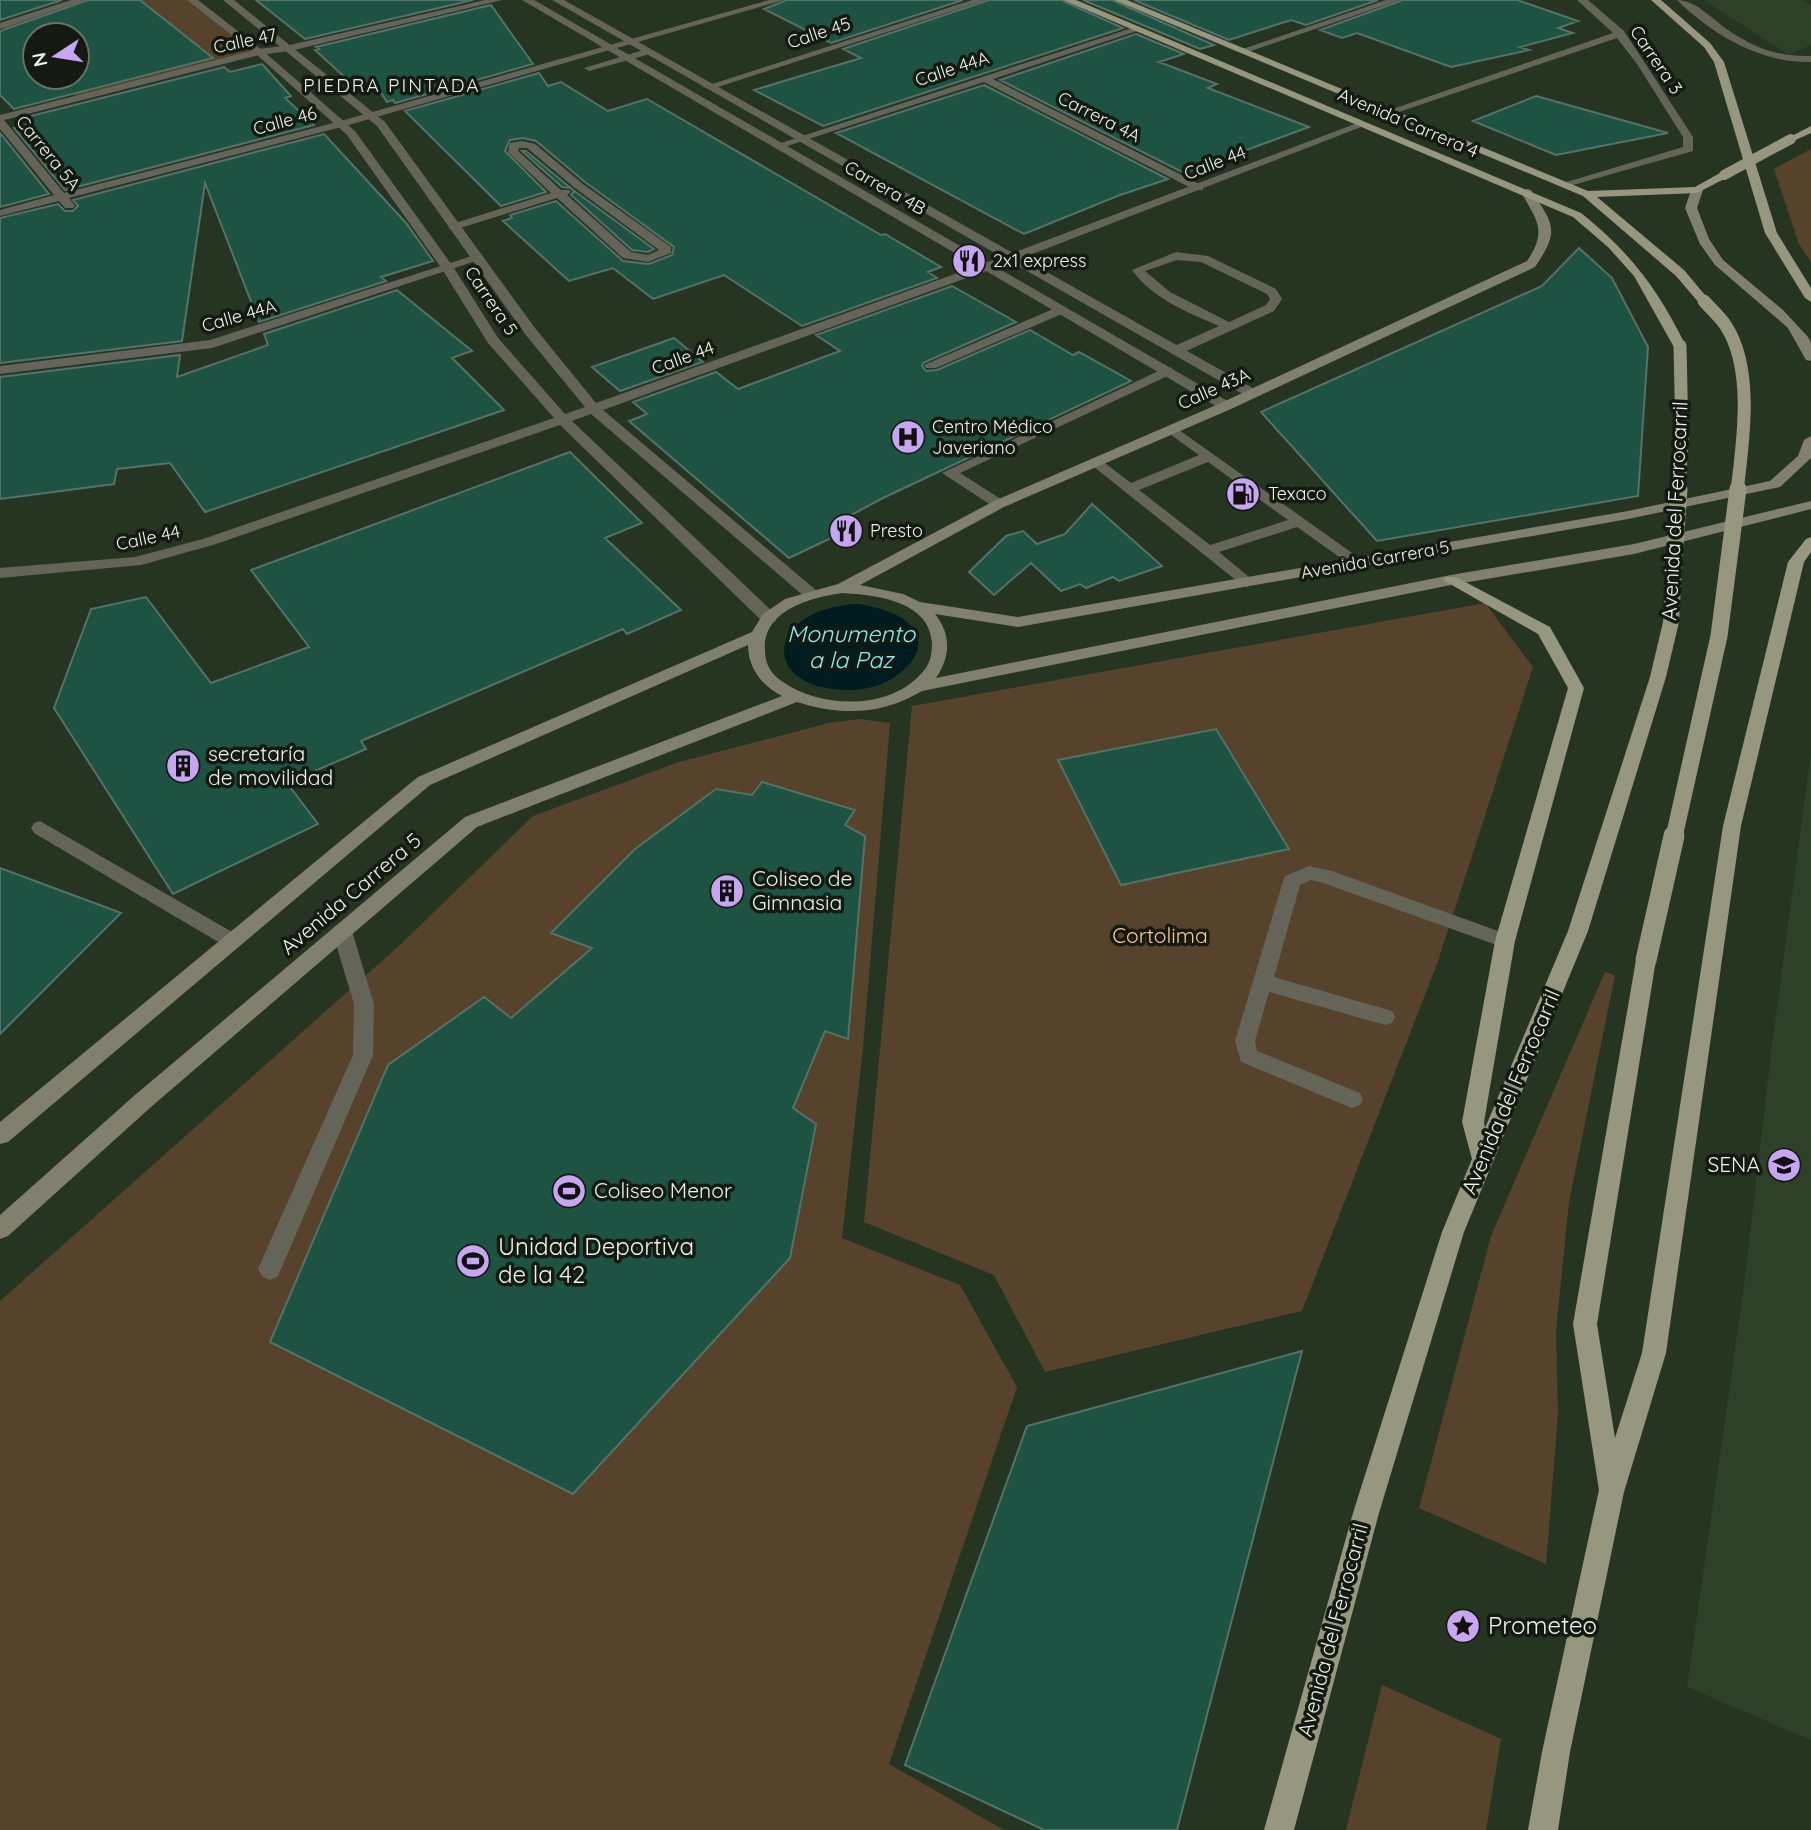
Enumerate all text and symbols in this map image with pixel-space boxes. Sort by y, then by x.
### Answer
street label: Calle 45 [784,12,853,54]
north arrow [21,21,91,91]
street label: Carrera 3 [1625,21,1688,99]
street label: Calle 47 [211,23,279,58]
street label: Calle 44A [912,46,992,91]
text: N [26,50,53,69]
district label: PIEDRA PINTADA [303,73,481,97]
street label: Avenida Carrera 4 [1335,83,1482,162]
street label: Carrera 4A [1054,86,1145,147]
street label: Calle 46 [250,101,320,140]
street label: Carrera 5A [11,110,86,195]
street label: Calle 44 [1180,140,1249,185]
street label: Carrera 4B [841,155,930,220]
restaurant icon: 2x1 express [950,242,988,280]
place label: 2x1 express [993,249,1087,272]
street label: Carrera 5 [460,262,523,340]
street label: Calle 44A [199,294,279,337]
street label: Calle 44 [648,336,717,379]
street label: Calle 43A [1174,362,1254,415]
street label: Avenida del Ferrocarril [1655,401,1693,621]
place label: Centro Médico Javeriano [932,415,1053,459]
hospital icon: Centro Médico Javeriano [889,418,927,456]
fuel station icon: Texaco [1224,475,1262,513]
place label: Texaco [1268,482,1327,505]
restaurant icon: Presto [827,512,865,550]
place label: Presto [870,519,923,542]
street label: Calle 44 [114,520,182,555]
street label: Avenida Carrera 5 [1299,535,1451,584]
water label: Monumento a la Paz [787,619,916,674]
place label: secretaría de movilidad [208,740,333,790]
building icon: secretaría de movilidad [164,747,202,785]
street label: Avenida Carrera 5 [275,827,426,960]
place label: Coliseo de Gimnasia [752,865,852,915]
building icon: Coliseo de Gimnasia [708,872,746,910]
park label: Cortolima [1112,922,1208,948]
street label: Avenida del Ferrocarril [1455,985,1565,1198]
school or university icon: SENA [1765,1146,1803,1184]
place label: SENA [1707,1151,1760,1177]
sports icon: Coliseo Menor [550,1172,588,1210]
place label: Coliseo Menor [594,1177,732,1203]
place label: Unidad Deportiva de la 42 [498,1231,694,1289]
sports icon: Unidad Deportiva de la 42 [454,1242,492,1280]
street label: Avenida del Ferrocarril [1291,1520,1373,1739]
place icon: Prometeo [1444,1607,1482,1645]
place label: Prometeo [1488,1610,1597,1640]

